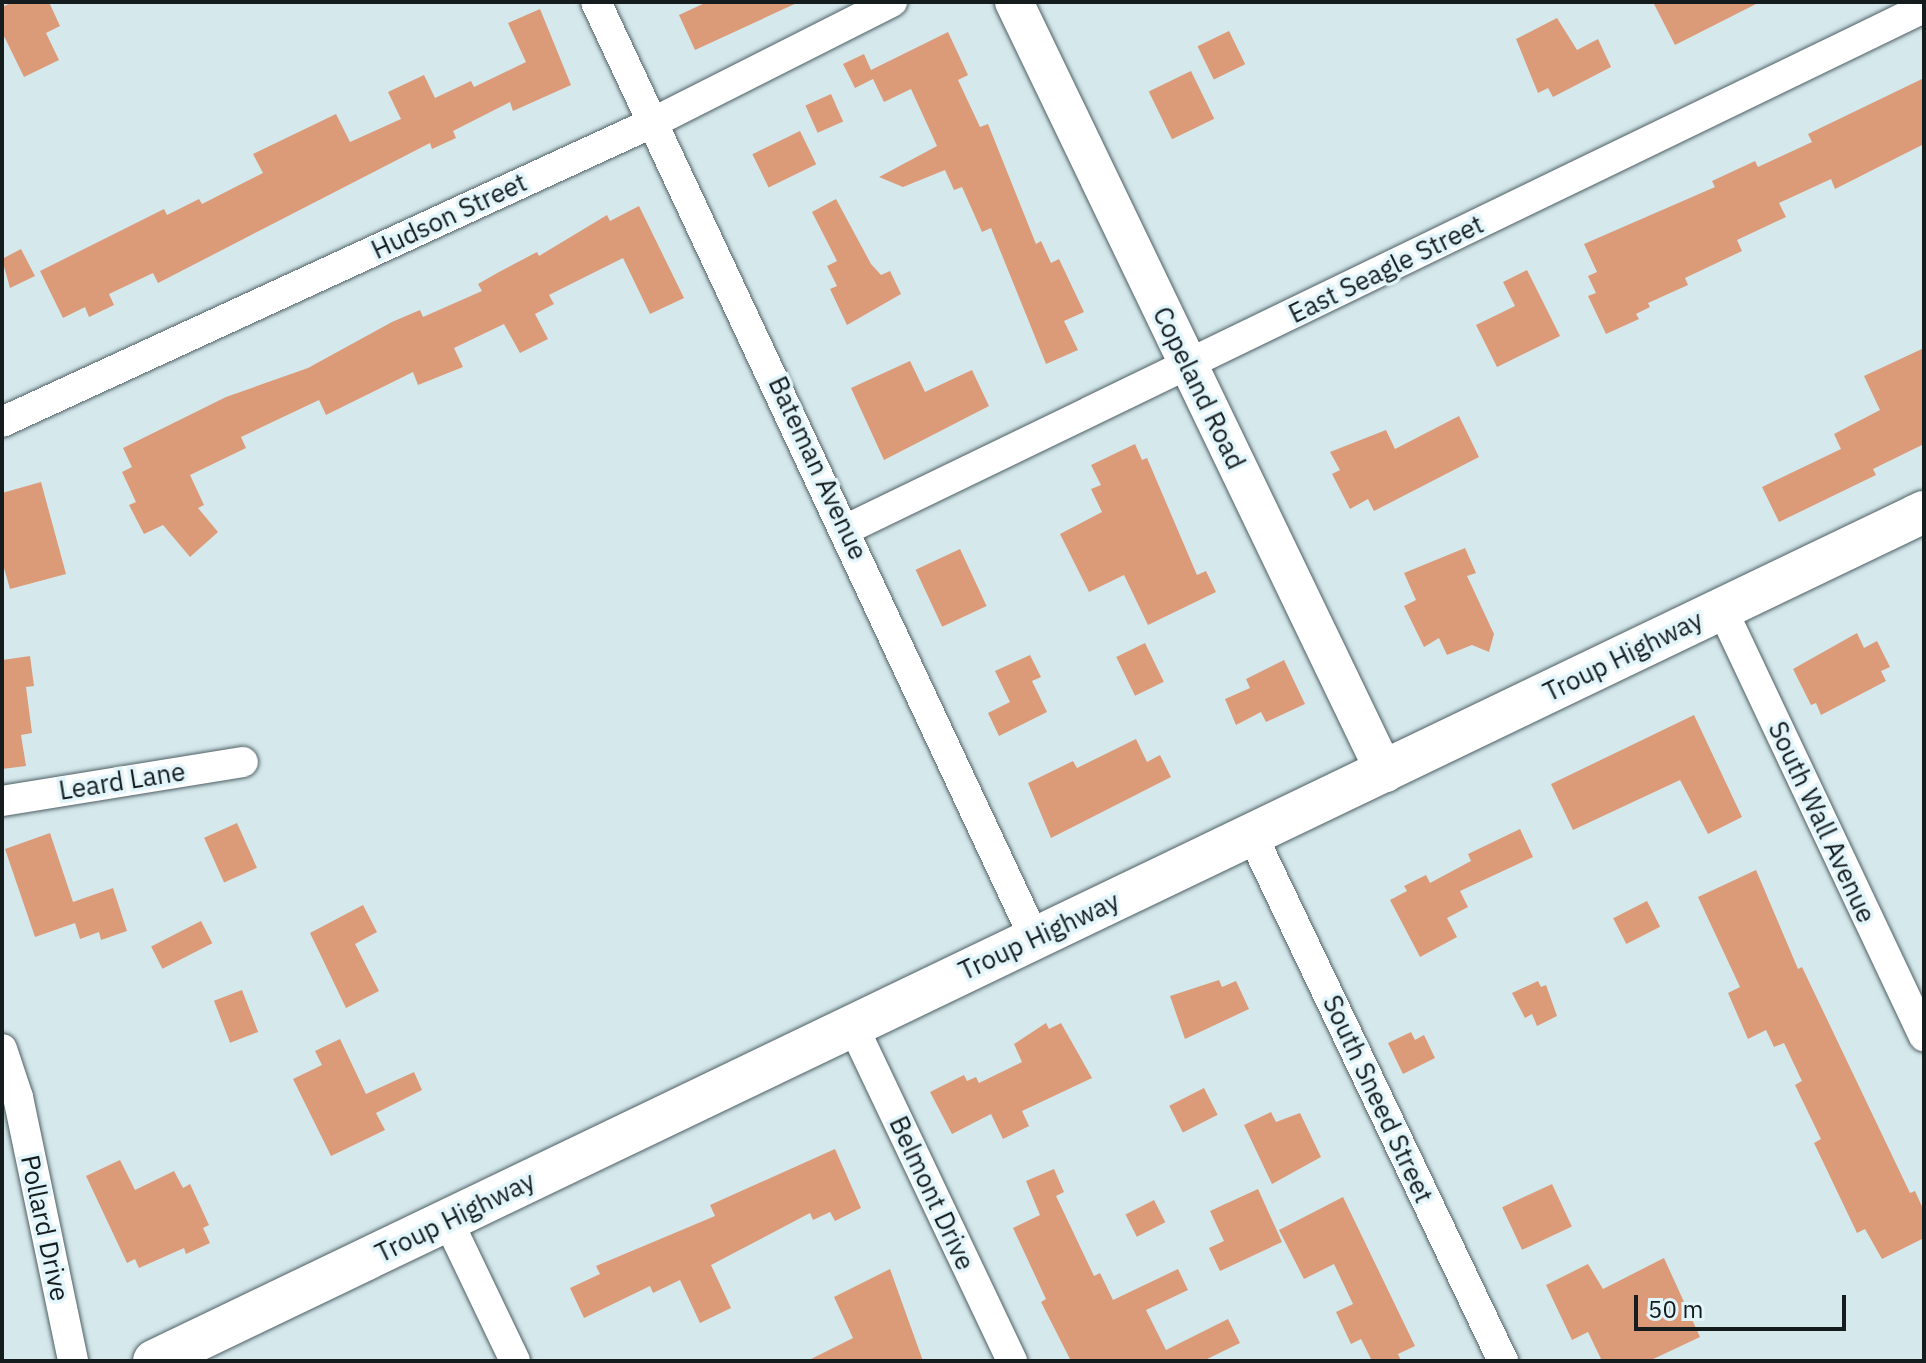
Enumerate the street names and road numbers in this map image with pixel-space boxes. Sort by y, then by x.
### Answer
street label: Hudson Street [366,166,532,266]
street label: East Seagle Street [1284,208,1488,330]
street label: Copeland Road [1146,302,1252,474]
street label: Bateman Avenue [762,371,874,565]
street label: Troup Highway [1538,604,1708,708]
street label: South Wall Avenue [1762,717,1882,927]
street label: Leard Lane [57,756,187,806]
street label: Troup Highway [954,885,1124,987]
street label: South Sneed Street [1316,990,1440,1208]
street label: Belmont Drive [883,1111,981,1275]
street label: Pollard Drive [14,1152,76,1304]
street label: Troup Highway [370,1165,540,1269]

